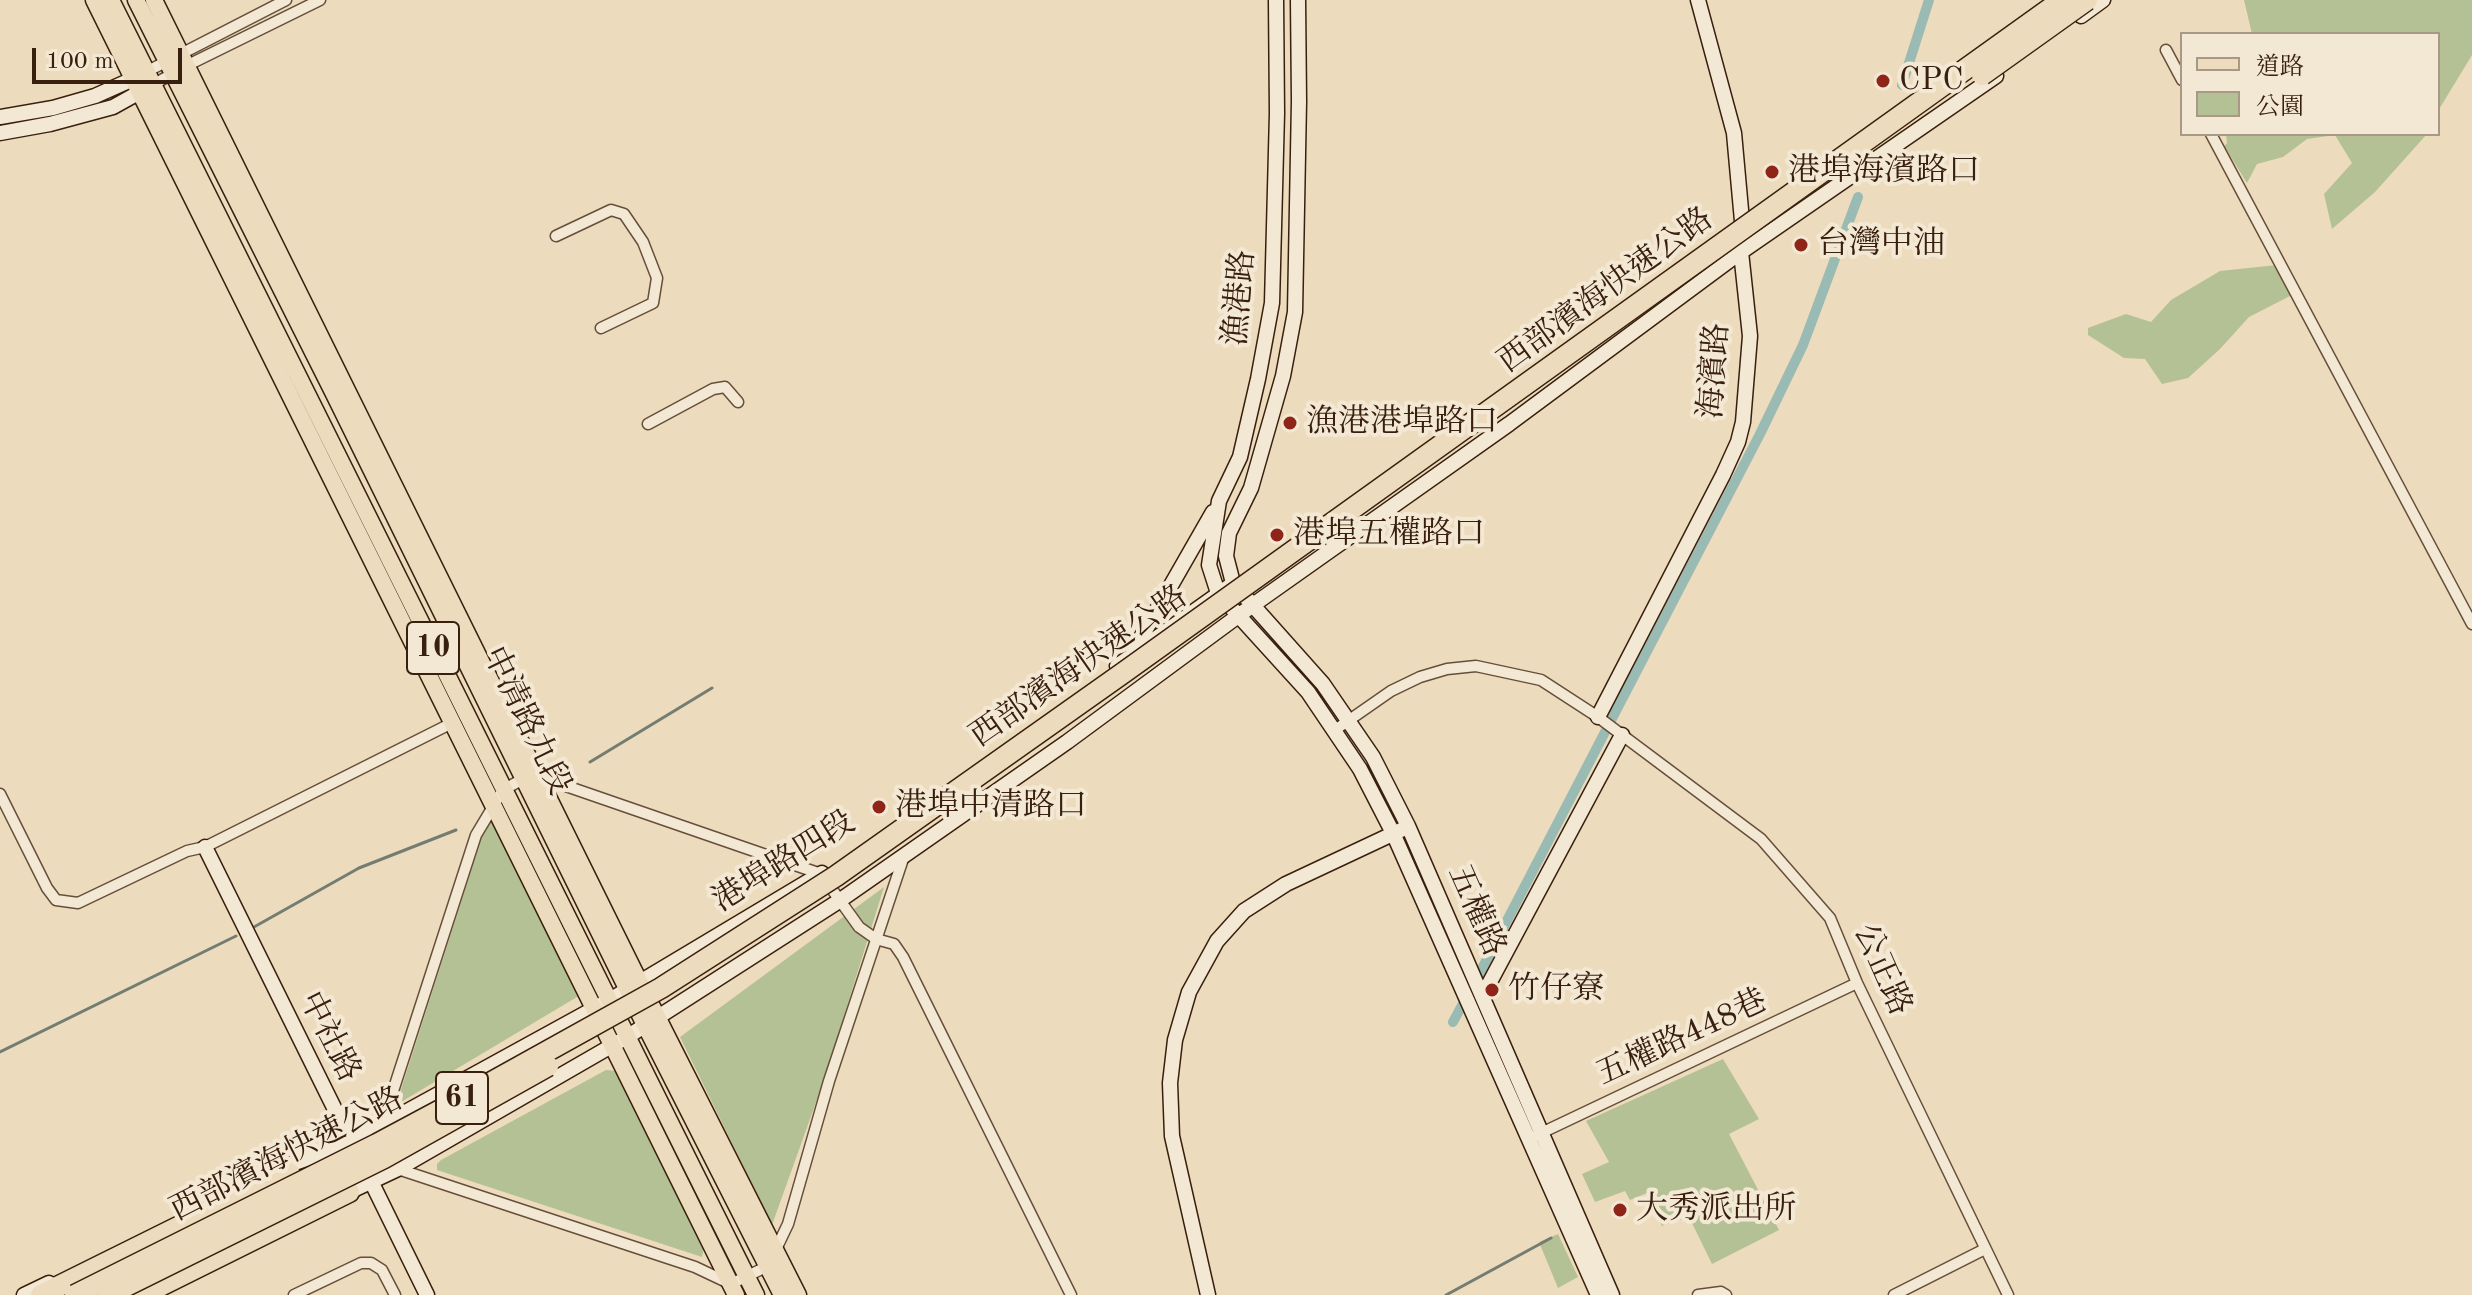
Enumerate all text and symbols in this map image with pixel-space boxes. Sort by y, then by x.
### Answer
scale bar [36,32,186,82]
legend [2180,32,2440,136]
text: 100 m [46,50,114,74]
text: 道路 [2256,56,2304,80]
place label: CPC [1899,62,1964,100]
marker: CPC [1874,72,1892,90]
text: 公園 [2256,96,2304,120]
place label: 港埠海濱路口 [1788,153,1980,191]
marker: 港埠海濱路口 [1763,163,1781,181]
street label: 西部濱海快速公路 [1491,200,1721,382]
place label: 台灣中油 [1817,226,1945,264]
marker: 台灣中油 [1792,236,1810,254]
street label: 漁港路 [1217,249,1263,347]
street label: 海濱路 [1692,322,1738,420]
place label: 漁港港埠路口 [1306,404,1498,442]
marker: 漁港港埠路口 [1281,414,1299,432]
place label: 港埠五權路口 [1293,516,1485,554]
marker: 港埠五權路口 [1268,526,1286,544]
street label: 西部濱海快速公路 [963,578,1195,756]
road number: 10 [407,622,459,674]
street label: 中清路九段 [474,641,578,801]
place label: 港埠中清路口 [895,788,1087,826]
marker: 港埠中清路口 [870,798,888,816]
street label: 港埠路四段 [706,803,862,921]
street label: 五權路 [1439,859,1513,963]
street label: 公正路 [1845,918,1919,1022]
place label: 竹仔寮 [1508,971,1604,1009]
marker: 竹仔寮 [1483,981,1501,999]
street label: 五權路448巷 [1591,982,1773,1094]
street label: 中社路 [290,986,368,1088]
road number: 61 [436,1072,488,1124]
street label: 西部濱海快速公路 [164,1080,410,1230]
place label: 大秀派出所 [1636,1191,1796,1229]
marker: 大秀派出所 [1611,1201,1629,1219]

